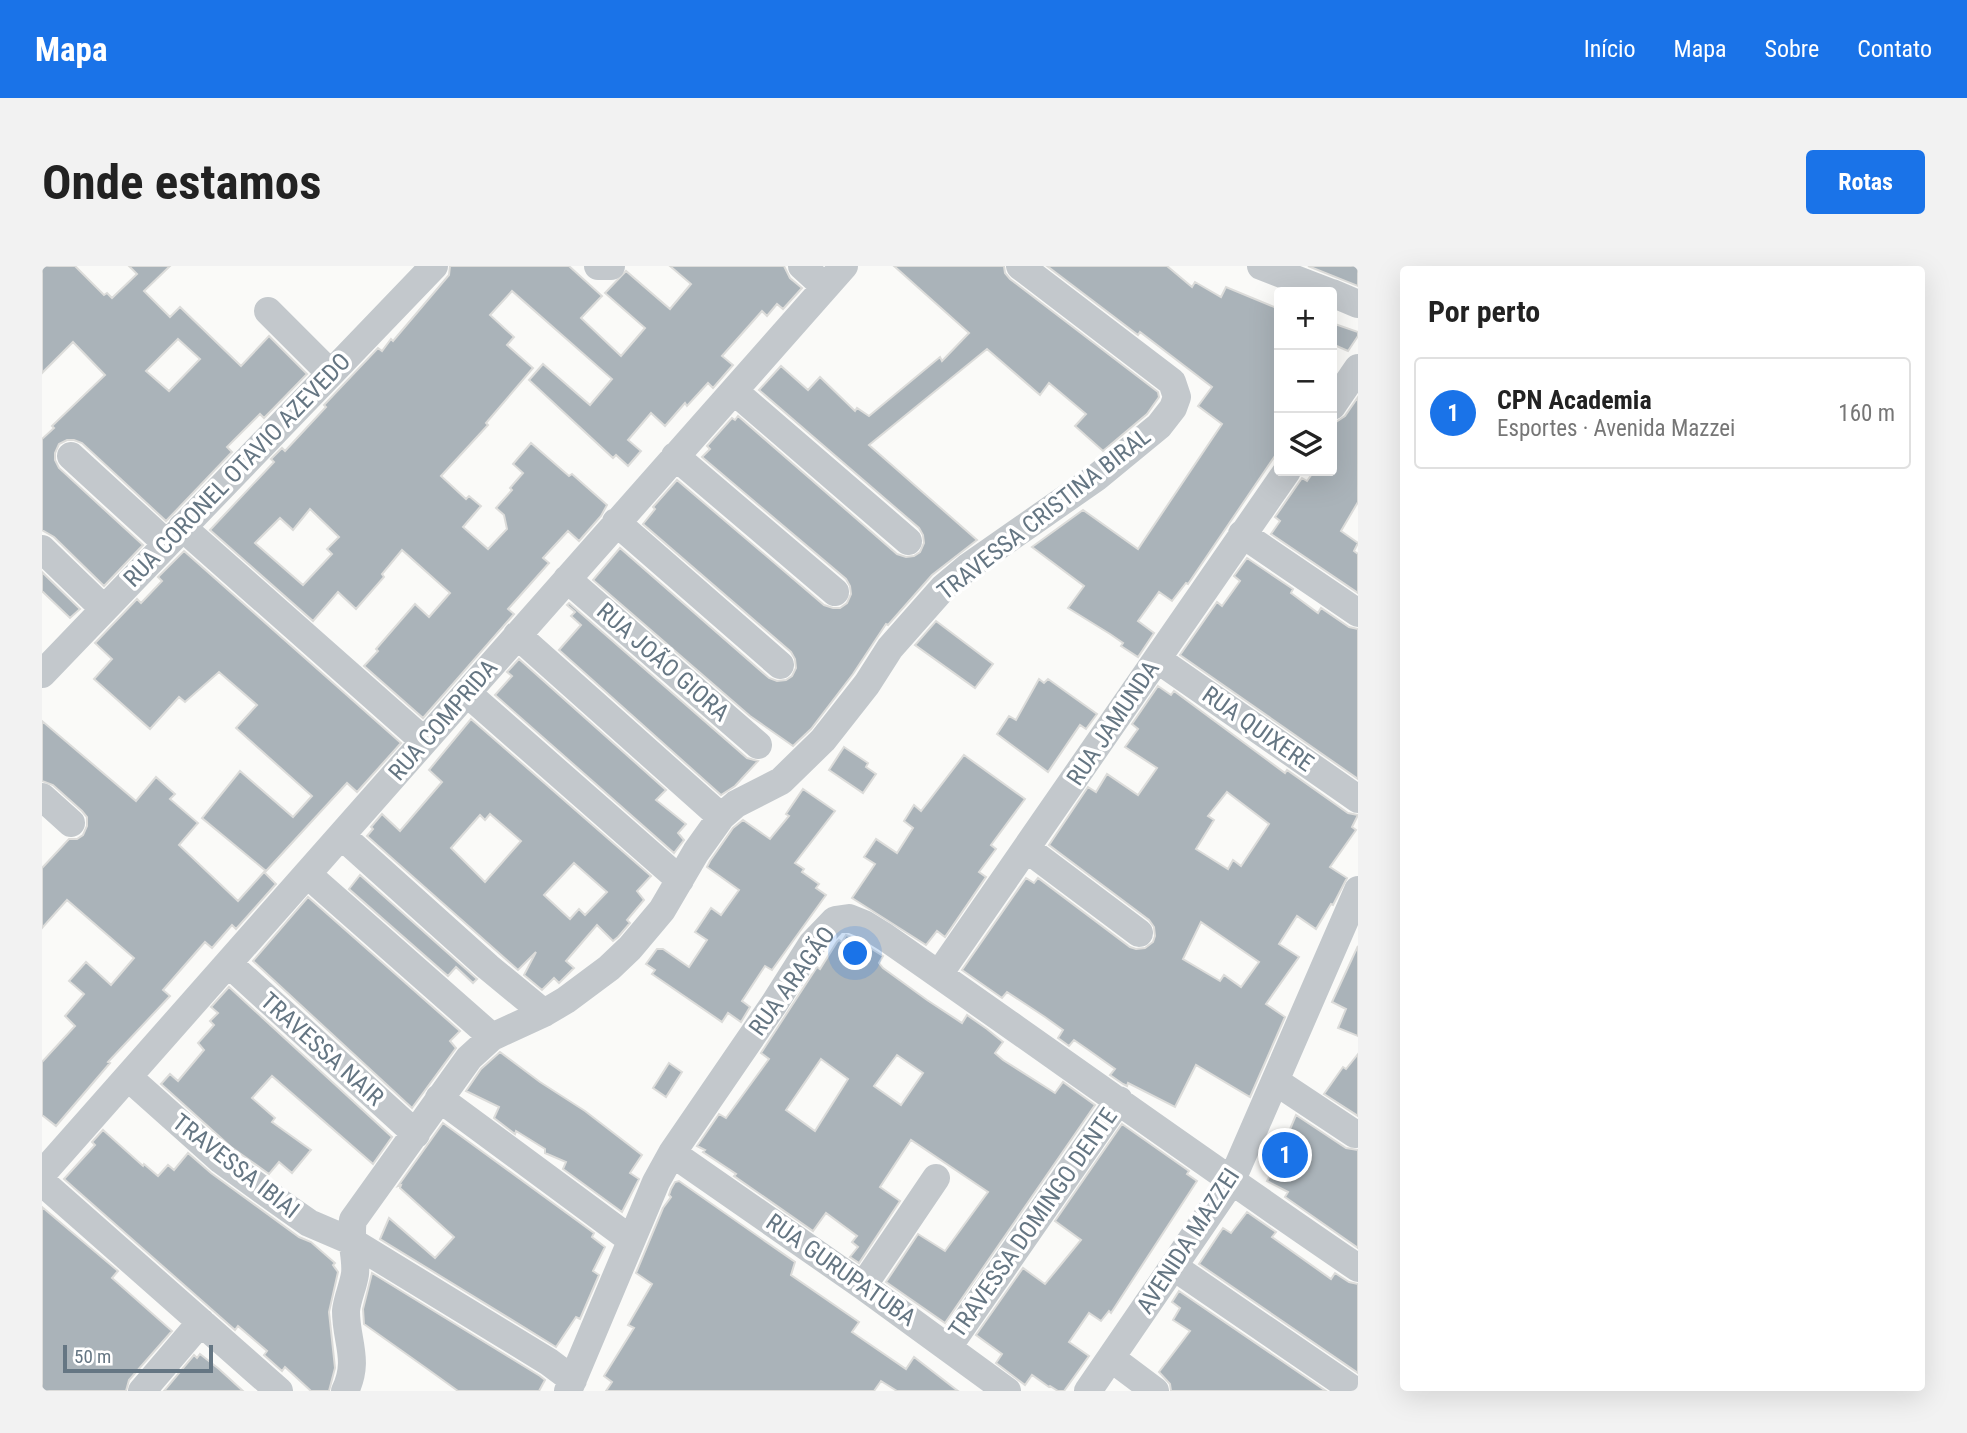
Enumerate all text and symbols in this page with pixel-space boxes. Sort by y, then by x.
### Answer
text: Mapa [35,30,107,69]
text: Início [1584,35,1636,63]
text: Mapa [1674,35,1727,63]
text: Sobre [1765,35,1819,63]
text: Contato [1857,35,1932,63]
button: Rotas [1806,150,1925,214]
text: Onde estamos [42,154,322,211]
map controls [1274,287,1337,476]
button: + [1274,287,1337,350]
text: Por perto [1428,294,1540,329]
street label: RUA CORONEL OTAVIO AZEVEDO [118,347,356,593]
button: − [1274,350,1337,413]
text: CPN Academia [1497,385,1652,415]
text: 1 [1447,400,1459,427]
text: 160 m [1838,400,1895,427]
button: layers [1274,413,1337,476]
text: Esportes · Avenida Mazzei [1497,415,1735,442]
street label: TRAVESSA CRISTINA BIRAL [932,422,1156,606]
street label: RUA JOÃO GIORA [591,597,735,727]
street label: RUA COMPRIDA [383,654,503,786]
street label: RUA JAMUNDA [1061,655,1165,791]
street label: RUA QUIXERE [1197,680,1319,778]
street label: RUA ARAGÃO [743,921,841,1041]
your location [838,936,872,970]
street label: TRAVESSA NAIR [255,987,389,1112]
street label: TRAVESSA DOMINGO DENTE [943,1103,1123,1343]
street label: TRAVESSA IBIAI [167,1108,305,1224]
pin: 1 [1262,1129,1308,1181]
street label: AVENIDA MAZZEI [1131,1163,1245,1319]
street label: RUA GURUPATUBA [761,1208,921,1332]
scale bar [63,1342,214,1374]
text: 50 m [74,1345,111,1368]

